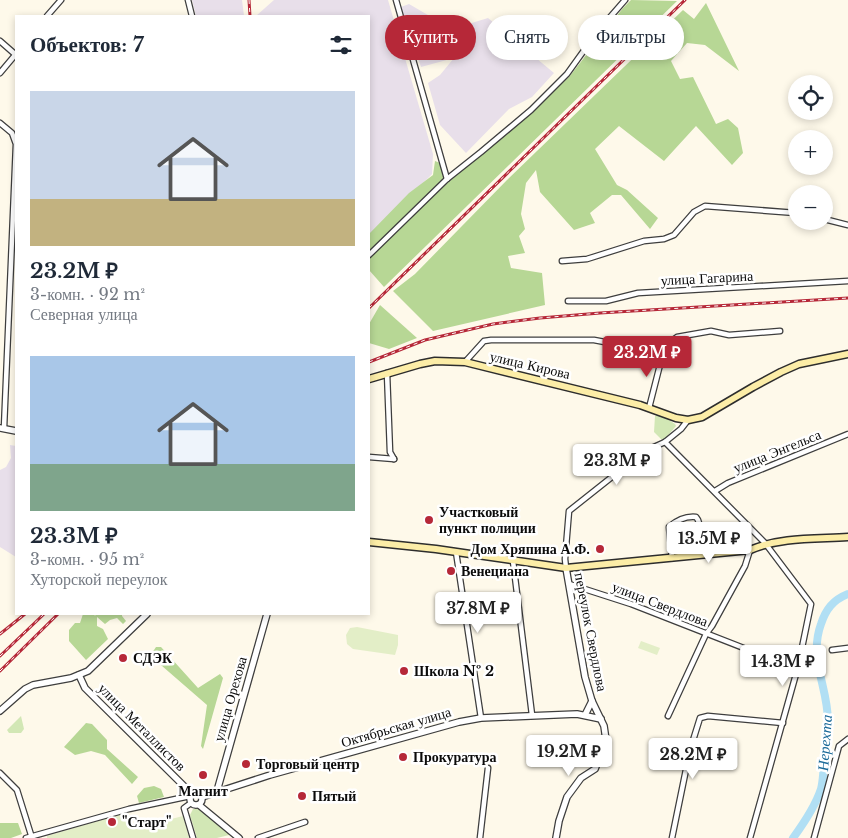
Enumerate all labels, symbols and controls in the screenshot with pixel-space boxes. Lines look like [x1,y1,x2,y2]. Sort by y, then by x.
chip: Купить [385,15,476,60]
chip: Снять [486,15,568,60]
chip: Фильтры [578,15,684,60]
icon: filters [327,31,355,59]
text: Объектов: 7 [30,32,144,58]
map controls [788,75,833,230]
button: locate [788,75,833,120]
icon: home [148,124,238,214]
button: + [788,130,833,175]
button: − [788,185,833,230]
text: 23.2M ₽ [30,258,118,284]
street label: улица Гагарина [660,267,755,289]
text: 3-комн. · 92 m² [30,284,145,304]
text: Северная улица [30,304,138,324]
pin: 23.2M ₽ [601,336,693,378]
text: 23.2M ₽ [613,342,681,362]
street label: улица Кирова [488,347,573,383]
icon: home [148,389,238,479]
street label: улица Энгельса [730,425,824,477]
pin: 23.3M ₽ [571,444,663,486]
text: 23.3M ₽ [584,450,650,470]
place label: Участковый пункт полиции [439,503,536,537]
marker: Участковый пункт полиции [423,514,435,526]
pin: 13.5M ₽ [663,522,755,564]
text: 23.3M ₽ [30,523,118,549]
text: 13.5M ₽ [678,528,740,548]
place label: Дом Хряпина А.Ф. [471,540,590,558]
marker: Дом Хряпина А.Ф. [594,543,606,555]
text: 3-комн. · 95 m² [30,549,144,569]
place label: Венециана [461,562,529,580]
marker: Венециана [445,565,457,577]
text: Хуторской переулок [30,569,168,589]
street label: переулок Свердлова [571,571,611,694]
street label: улица Свердлова [610,577,711,631]
pin: 37.8M ₽ [432,592,524,634]
text: 37.8M ₽ [446,598,510,618]
pin: 14.3M ₽ [737,644,829,687]
place label: СДЭК [133,649,173,667]
text: 14.3M ₽ [751,651,815,671]
marker: СДЭК [117,652,129,664]
street label: улица Орехова [209,654,251,744]
place label: Школа № 2 [414,662,494,680]
marker: Школа № 2 [398,665,410,677]
street label: улица Металлистов [94,679,190,775]
street label: Октябрьская улица [339,702,454,751]
water label: Нерехта [813,714,836,773]
pin: 19.2M ₽ [523,734,615,777]
pin: 28.2M ₽ [647,738,739,780]
text: 19.2M ₽ [537,741,601,761]
text: 28.2M ₽ [659,744,727,764]
place label: Прокуратура [413,748,496,766]
marker: Прокуратура [397,751,409,763]
place label: Торговый центр [256,755,360,773]
marker: Торговый центр [240,758,252,770]
marker: Магнит [197,769,209,781]
place label: Магнит [178,782,228,800]
place label: Пятый [312,787,356,805]
marker: Пятый [296,790,308,802]
place label: "Старт" [122,813,171,831]
marker: "Старт" [106,816,118,828]

